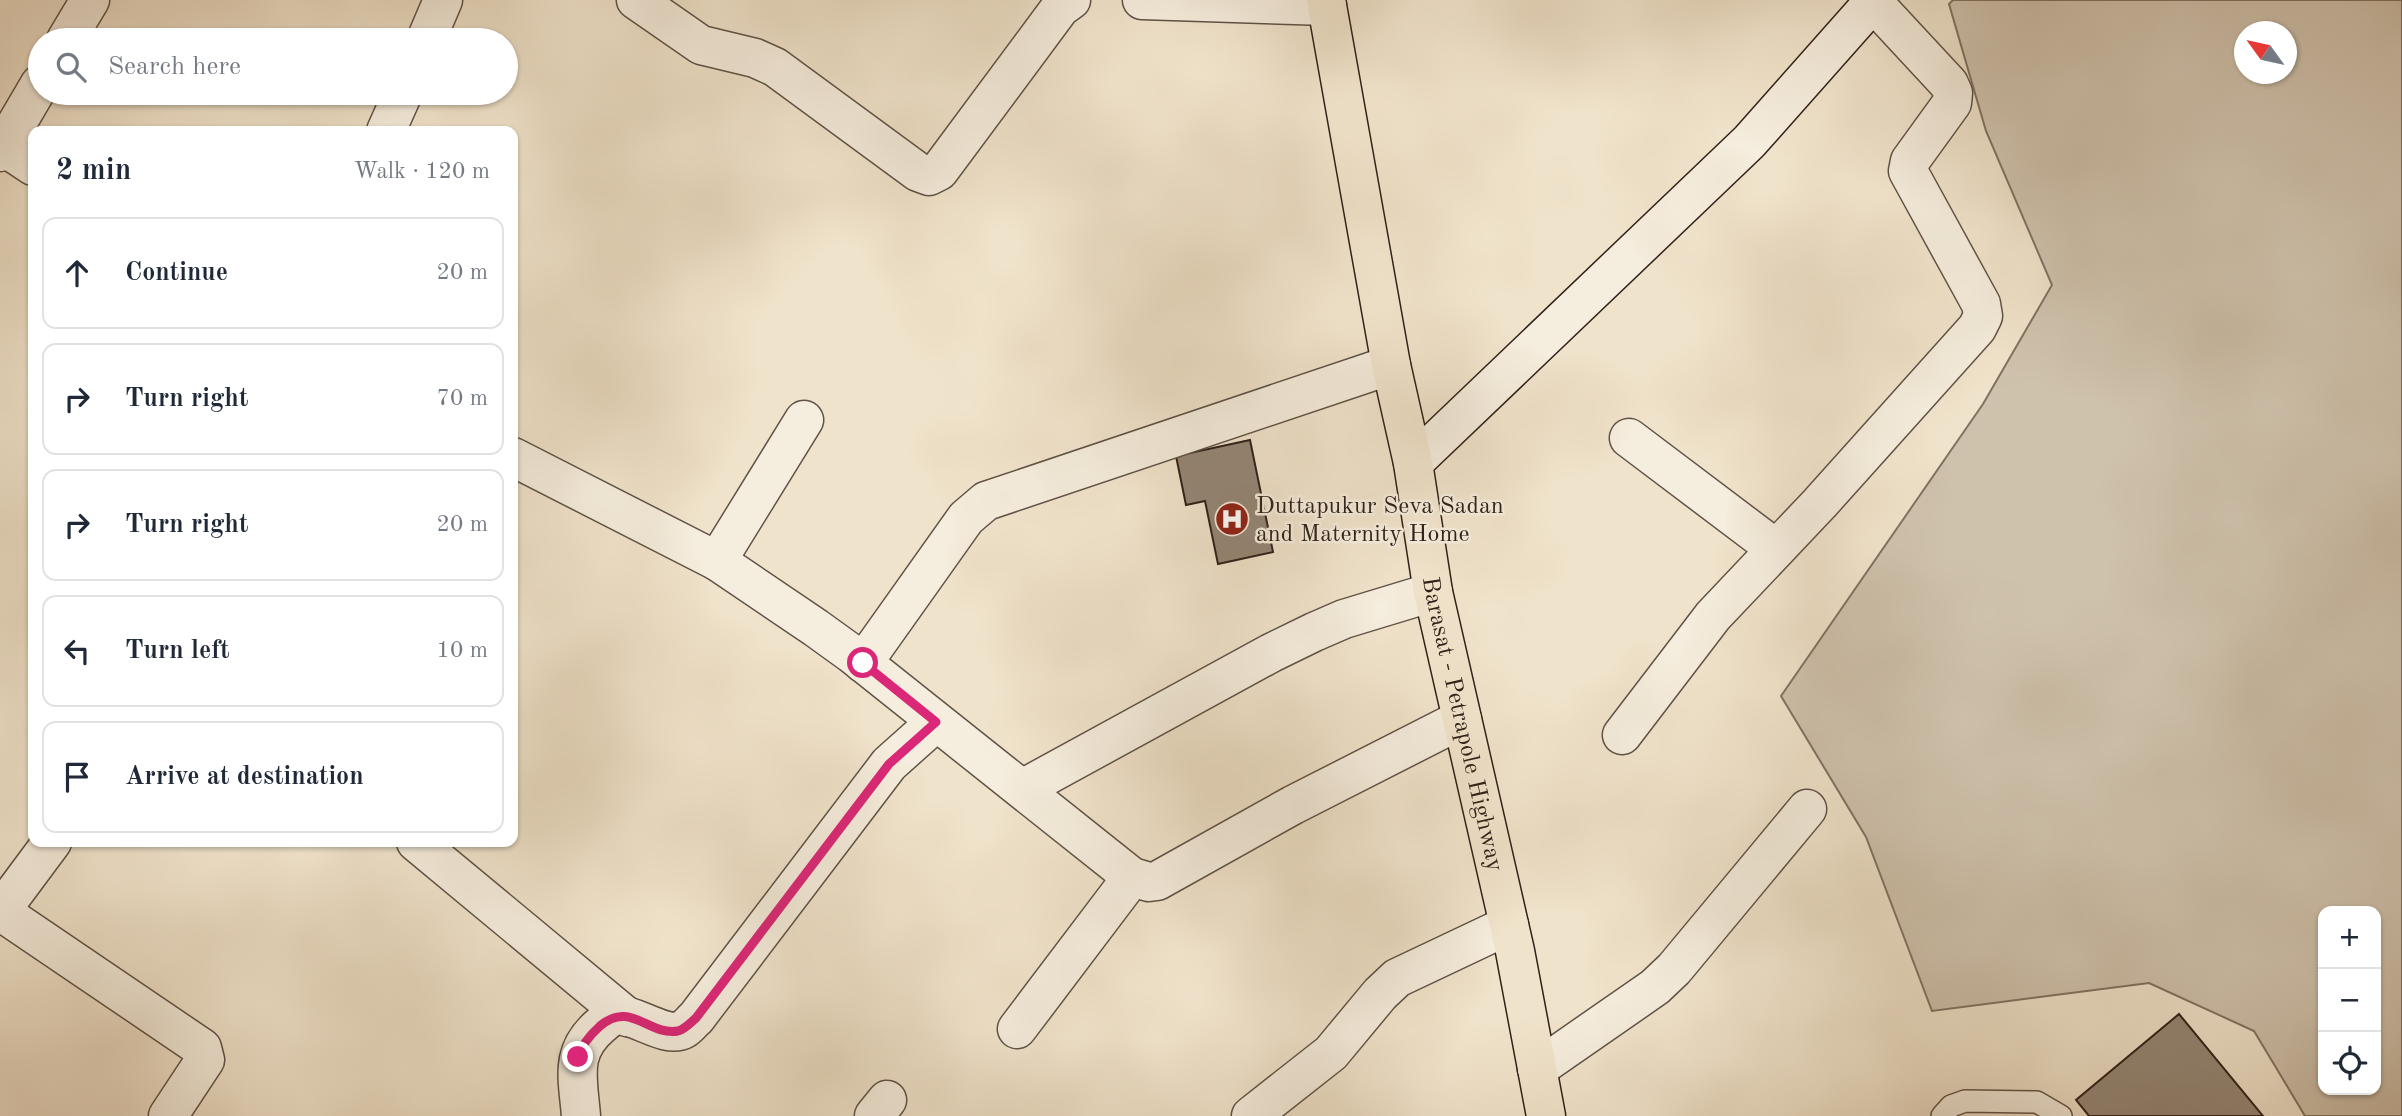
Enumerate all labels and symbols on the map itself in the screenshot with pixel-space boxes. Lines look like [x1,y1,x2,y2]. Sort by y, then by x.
north arrow [2234,21,2297,84]
place label: Duttapukur Seva Sadan and Maternity Home [1256,495,1504,547]
hospital icon: Duttapukur Seva Sadan and Maternity Home [1213,500,1251,538]
street label: Barasat - Petrapole Highway [1417,575,1507,874]
route start [847,647,878,678]
route end [562,1041,593,1072]

